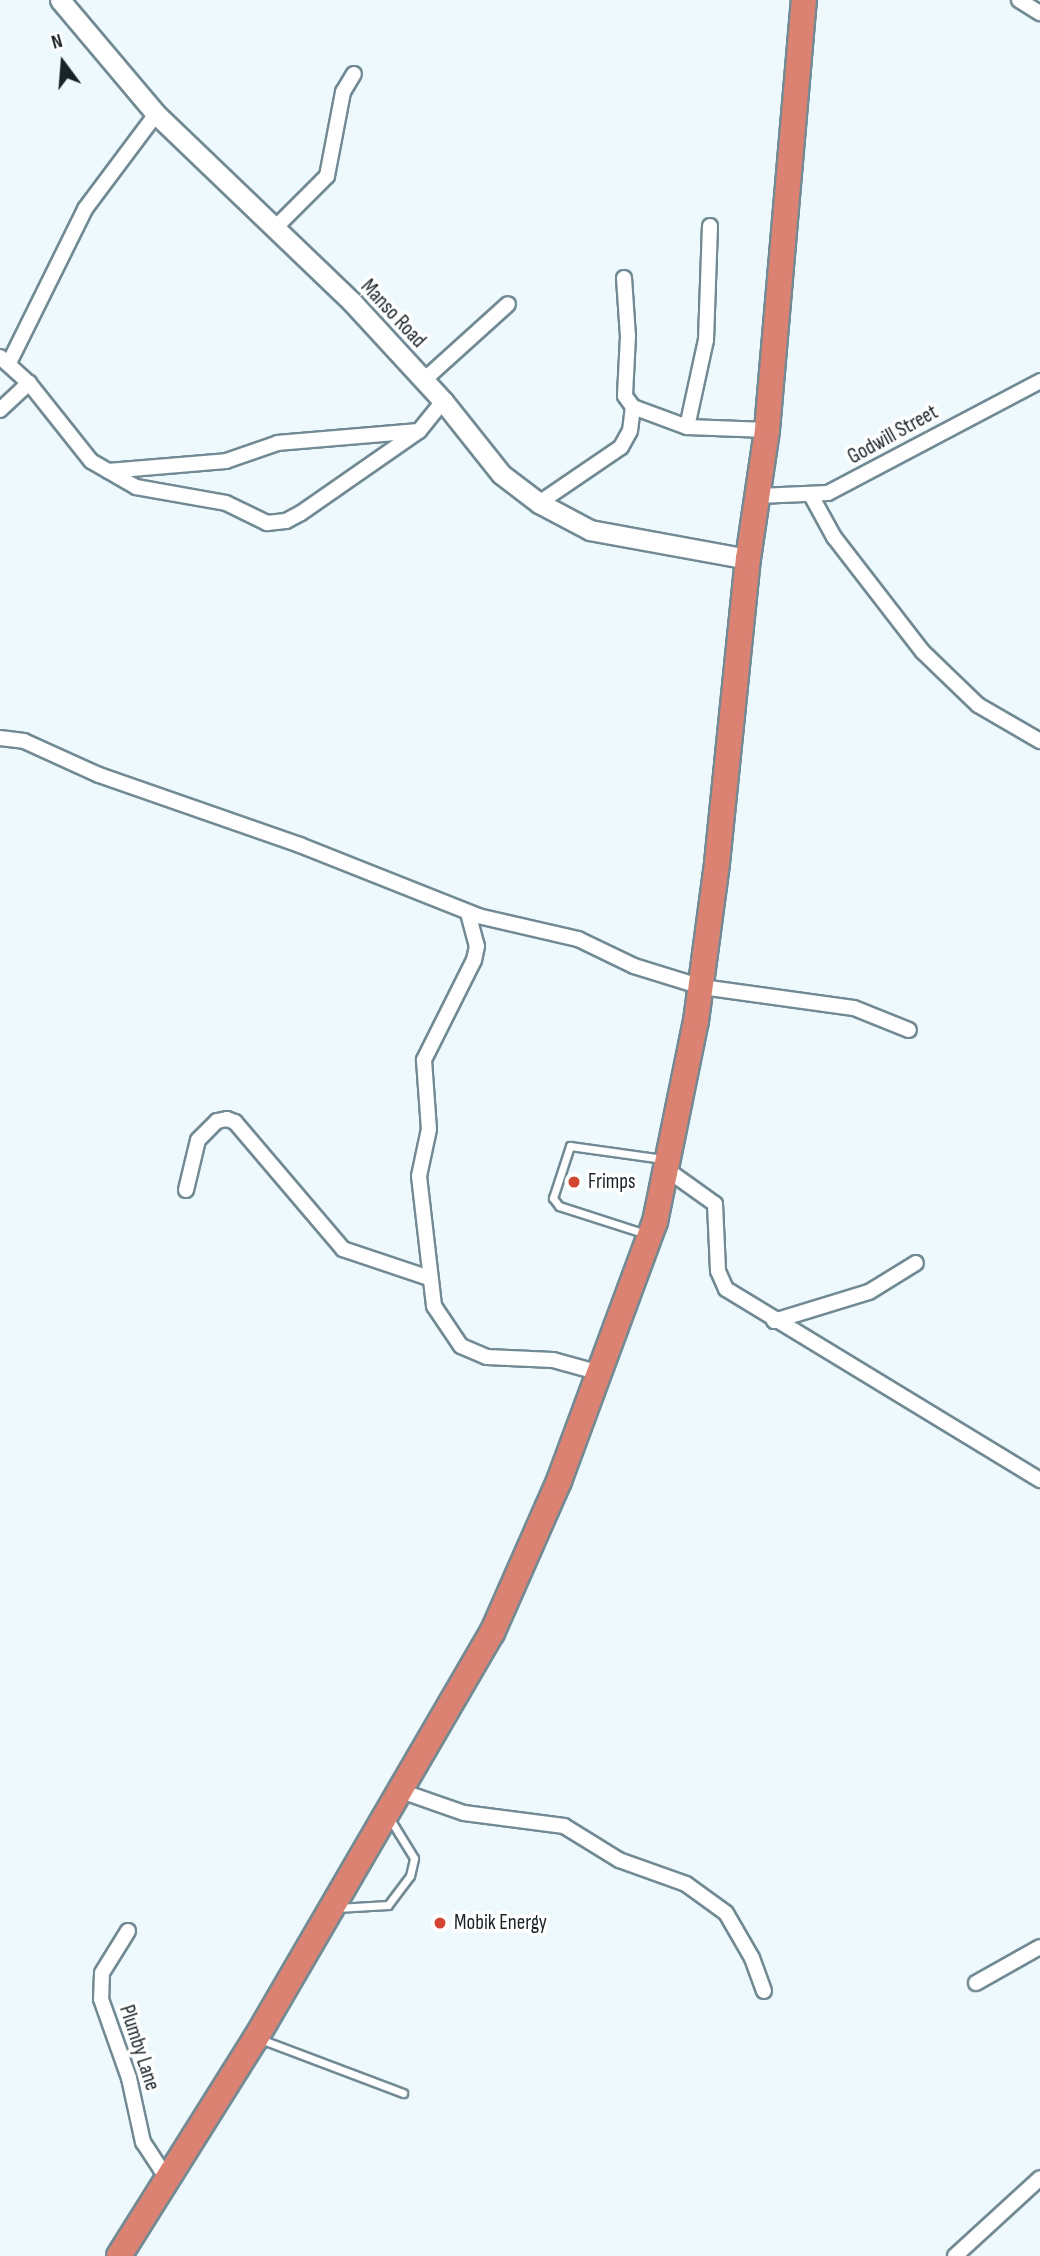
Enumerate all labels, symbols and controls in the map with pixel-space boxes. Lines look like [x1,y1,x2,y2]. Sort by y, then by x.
north arrow [28,28,98,98]
text: N [49,30,65,55]
street label: Manso Road [355,275,431,353]
street label: Godwill Street [844,400,942,470]
place label: Frimps [588,1169,636,1195]
marker: Frimps [566,1174,582,1190]
place label: Mobik Energy [454,1910,547,1936]
marker: Mobik Energy [432,1915,448,1931]
street label: Plumby Lane [113,2002,165,2094]

